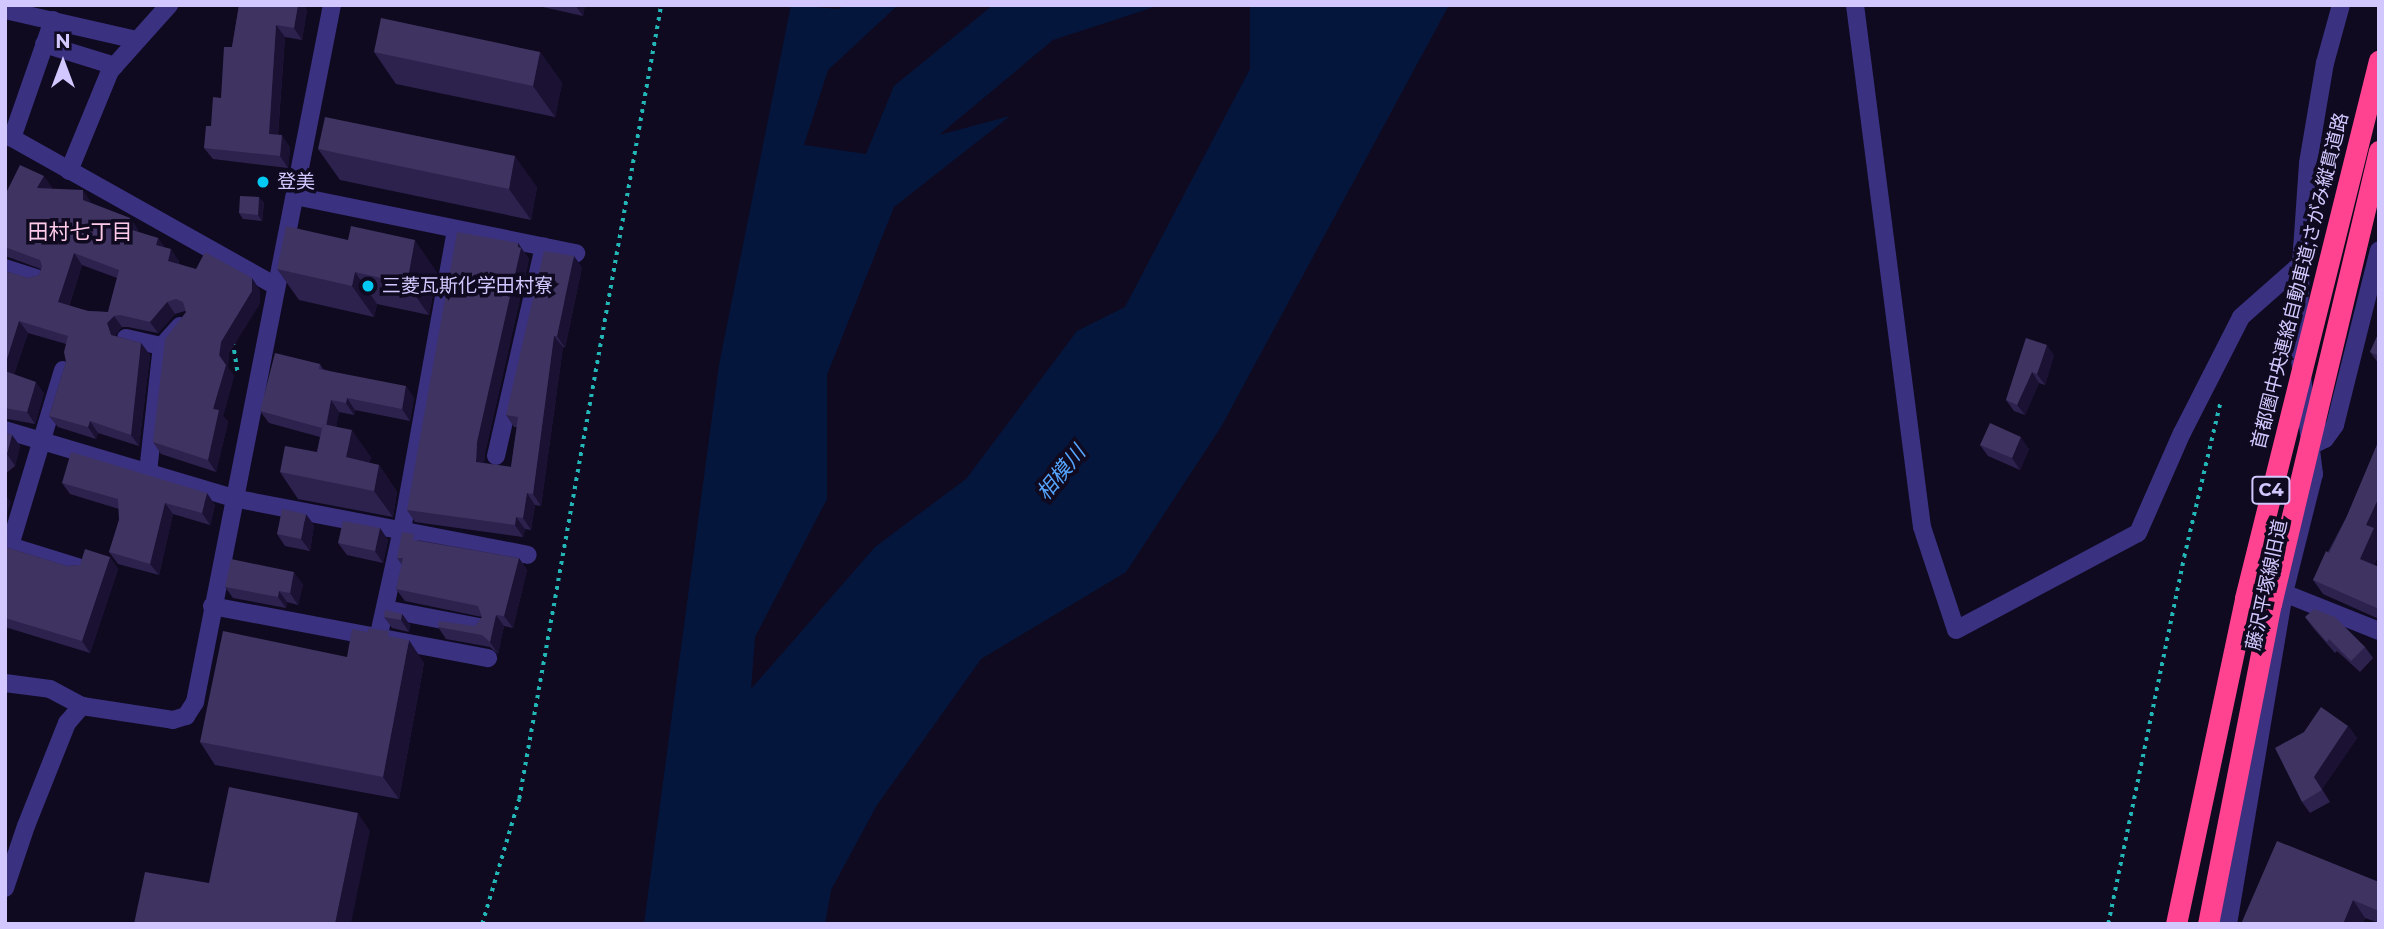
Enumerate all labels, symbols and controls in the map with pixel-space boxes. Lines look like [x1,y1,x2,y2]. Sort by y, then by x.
north arrow [28,28,98,98]
text: N [55,30,71,53]
street label: 首都圏中央連絡自動車道;さがみ縦貫道路 [2247,110,2353,452]
place label: 登美 [277,171,315,193]
marker: 登美 [255,174,271,190]
district label: 田村七丁目 [28,219,132,245]
place label: 三菱瓦斯化学田村寮 [382,275,553,297]
marker: 三菱瓦斯化学田村寮 [360,278,376,294]
water label: 相模川 [1031,441,1091,505]
road number: C4 [2250,476,2292,504]
street label: 藤沢平塚線旧道 [2242,518,2292,652]

